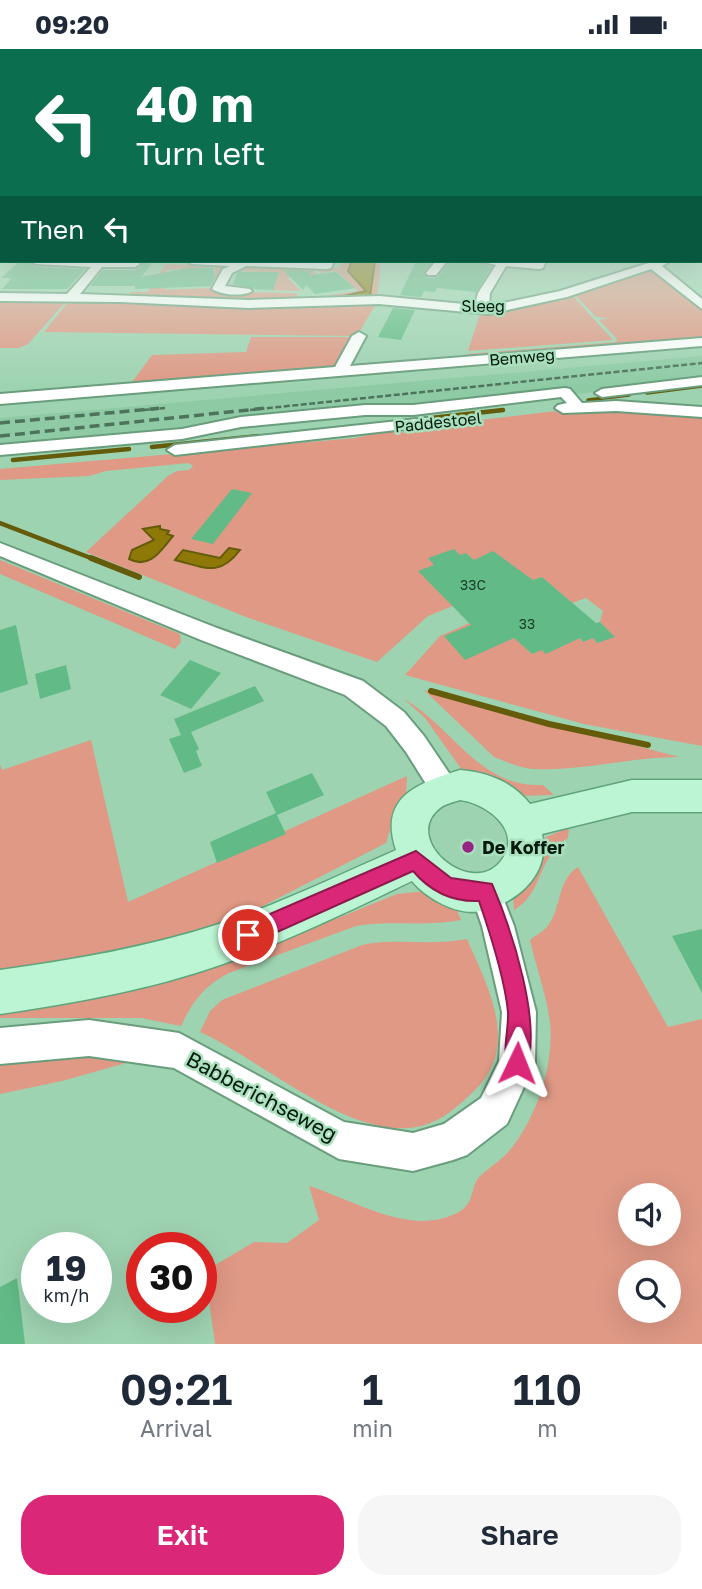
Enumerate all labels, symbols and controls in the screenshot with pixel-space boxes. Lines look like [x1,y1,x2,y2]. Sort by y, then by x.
text: 09:20 [35,9,110,40]
text: 40 m [136,74,254,133]
icon: left [21,77,112,168]
text: Turn left [136,134,265,172]
icon: left [98,210,136,248]
text: Then [21,214,84,245]
street label: Sleeg [461,296,505,316]
street label: Bemweg [488,344,556,370]
street label: Paddestoel [394,407,482,437]
house number: 33C [460,576,486,593]
house number: 33 [519,615,535,632]
place label: De Koffer [482,836,564,858]
marker: De Koffer [460,839,476,855]
pin [218,905,278,965]
icon: arrive [229,916,267,954]
position arrow [480,1026,554,1100]
street label: Babberichseweg [182,1045,342,1147]
map controls [618,1183,681,1323]
button: sound [618,1183,681,1246]
speed limit sign: 30 [126,1232,217,1323]
text: 19 [46,1247,87,1289]
button: search [618,1260,681,1323]
text: km/h [44,1284,89,1306]
text: 09:21 [120,1364,232,1414]
text: 1 [362,1364,383,1414]
text: 110 [513,1364,582,1414]
text: Arrival [140,1414,212,1442]
text: min [352,1414,393,1442]
text: m [537,1414,558,1442]
button: Exit [21,1495,344,1575]
button: Share [358,1495,681,1575]

